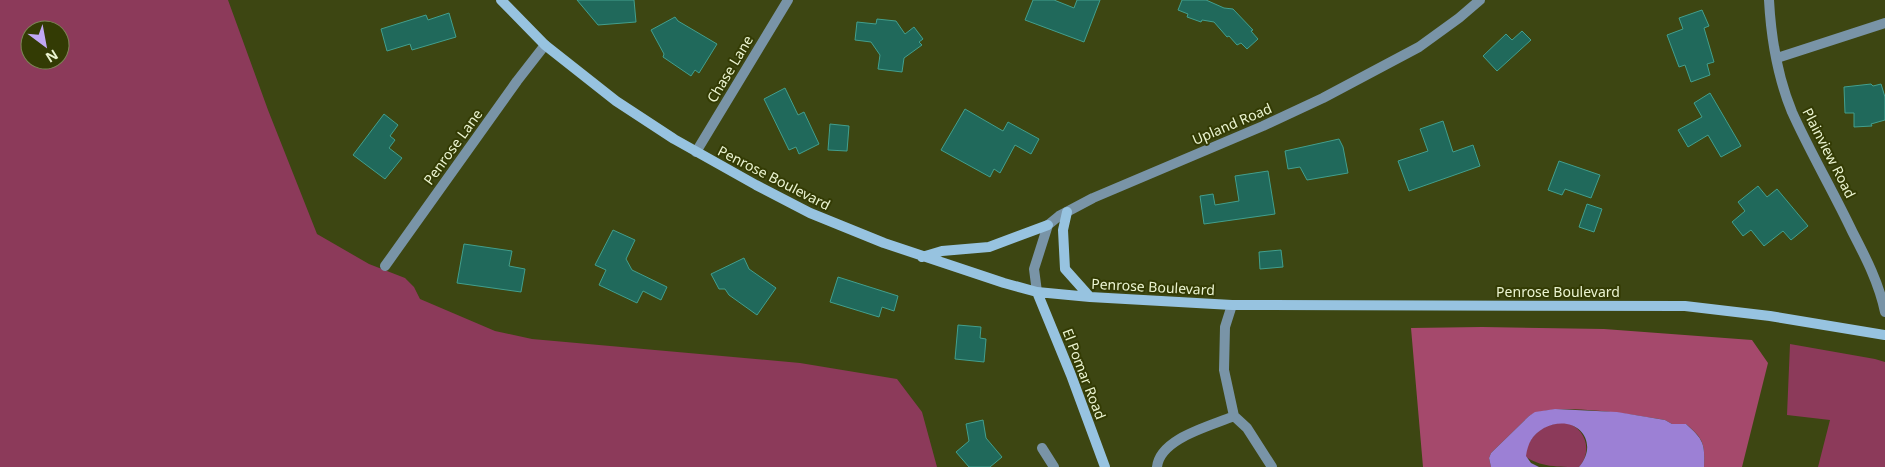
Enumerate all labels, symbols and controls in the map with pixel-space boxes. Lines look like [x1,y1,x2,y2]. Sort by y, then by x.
north arrow [20,20,70,70]
street label: Chase Lane [702,31,757,106]
text: N [42,45,62,68]
street label: Upland Road [1189,98,1275,149]
street label: Plainview Road [1799,104,1860,201]
street label: Penrose Lane [419,105,486,188]
street label: Penrose Boulevard [715,141,834,214]
street label: Penrose Boulevard [1091,274,1215,299]
street label: Penrose Boulevard [1496,282,1620,301]
street label: El Pomar Road [1058,326,1111,422]

